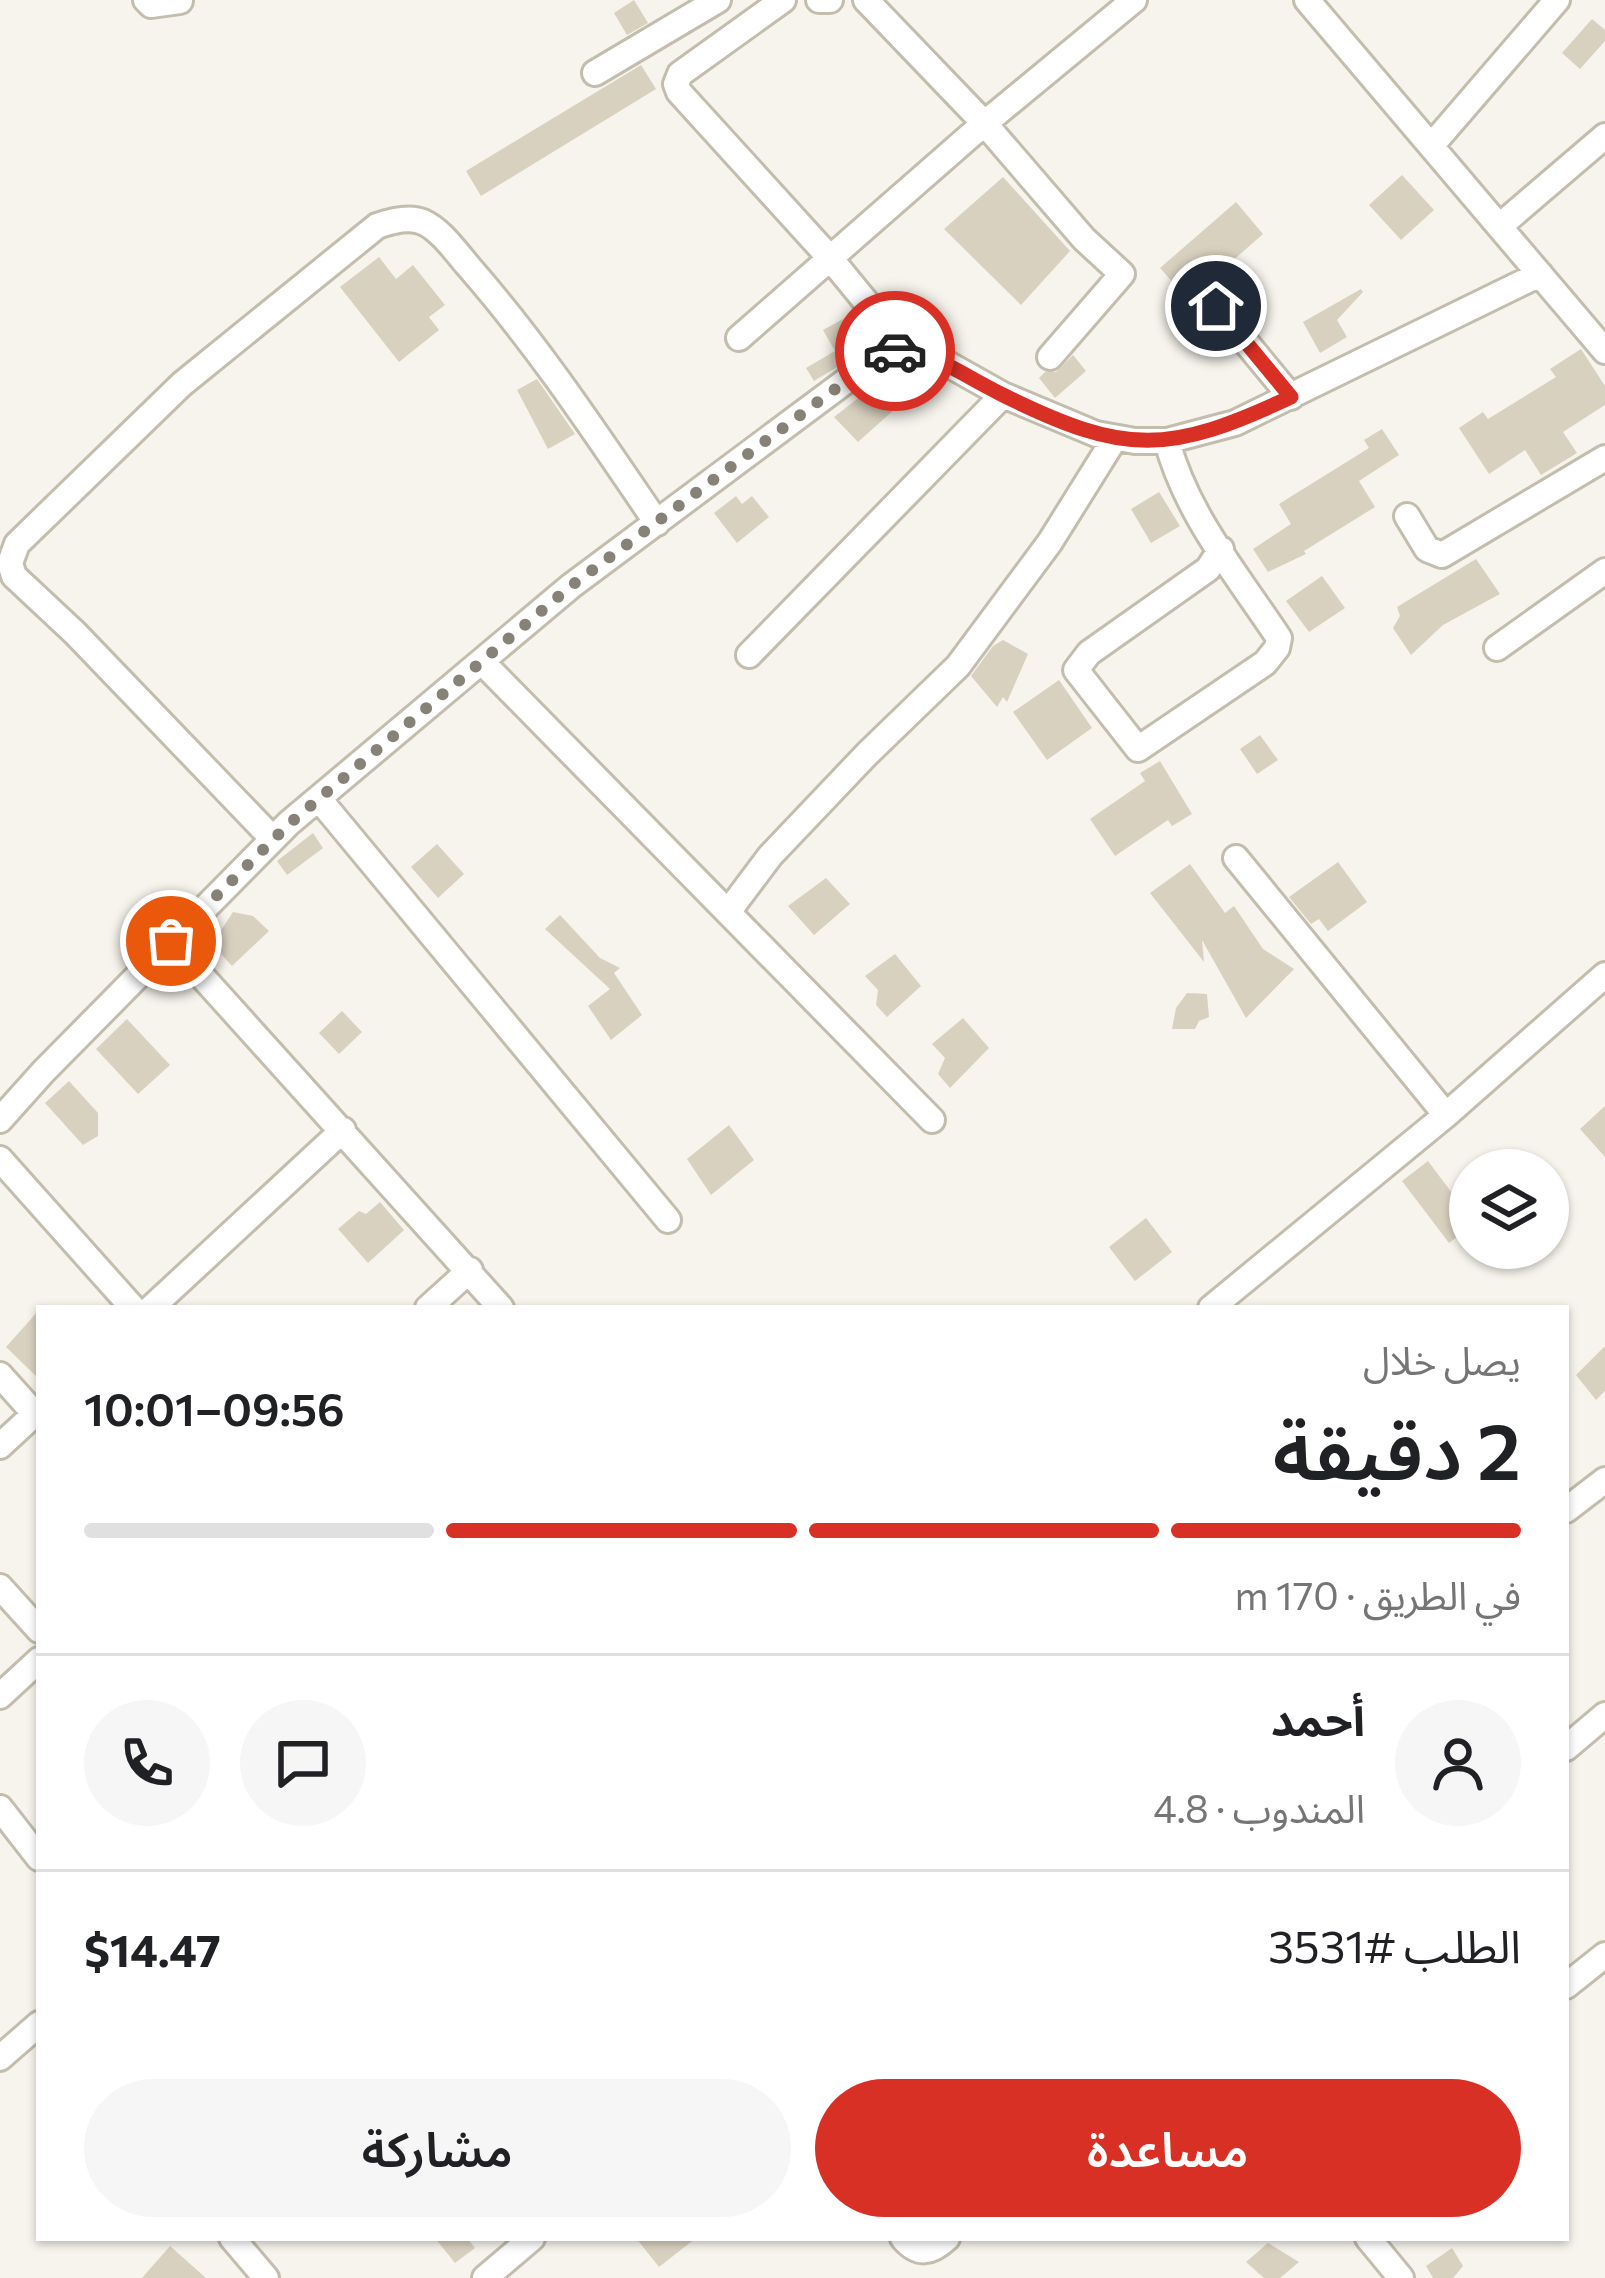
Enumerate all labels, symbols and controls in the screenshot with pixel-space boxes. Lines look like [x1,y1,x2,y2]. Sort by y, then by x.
pin [1165,255,1267,357]
icon: home [1183,273,1249,339]
courier [835,291,955,411]
icon: car [862,318,928,384]
pin [120,890,222,992]
icon: bag [138,908,204,974]
map controls [1449,1149,1569,1269]
button: layers [1449,1149,1569,1269]
text: يصل خلال [1363,1335,1521,1383]
text: 09:56–10:01 [84,1380,345,1435]
text: 2 دقيقة [1273,1401,1521,1496]
text: في الطريق · 170 m [1235,1570,1521,1618]
text: أحمد [1271,1690,1365,1745]
button: phone [84,1700,210,1826]
button: chat [240,1700,366,1826]
button: person [1395,1700,1521,1826]
text: المندوب · 4.8 [1153,1783,1365,1831]
text: الطلب #3531 [1268,1917,1521,1972]
text: $14.47 [84,1921,221,1976]
button: مشاركة [84,2079,791,2217]
button: مساعدة [815,2079,1521,2217]

